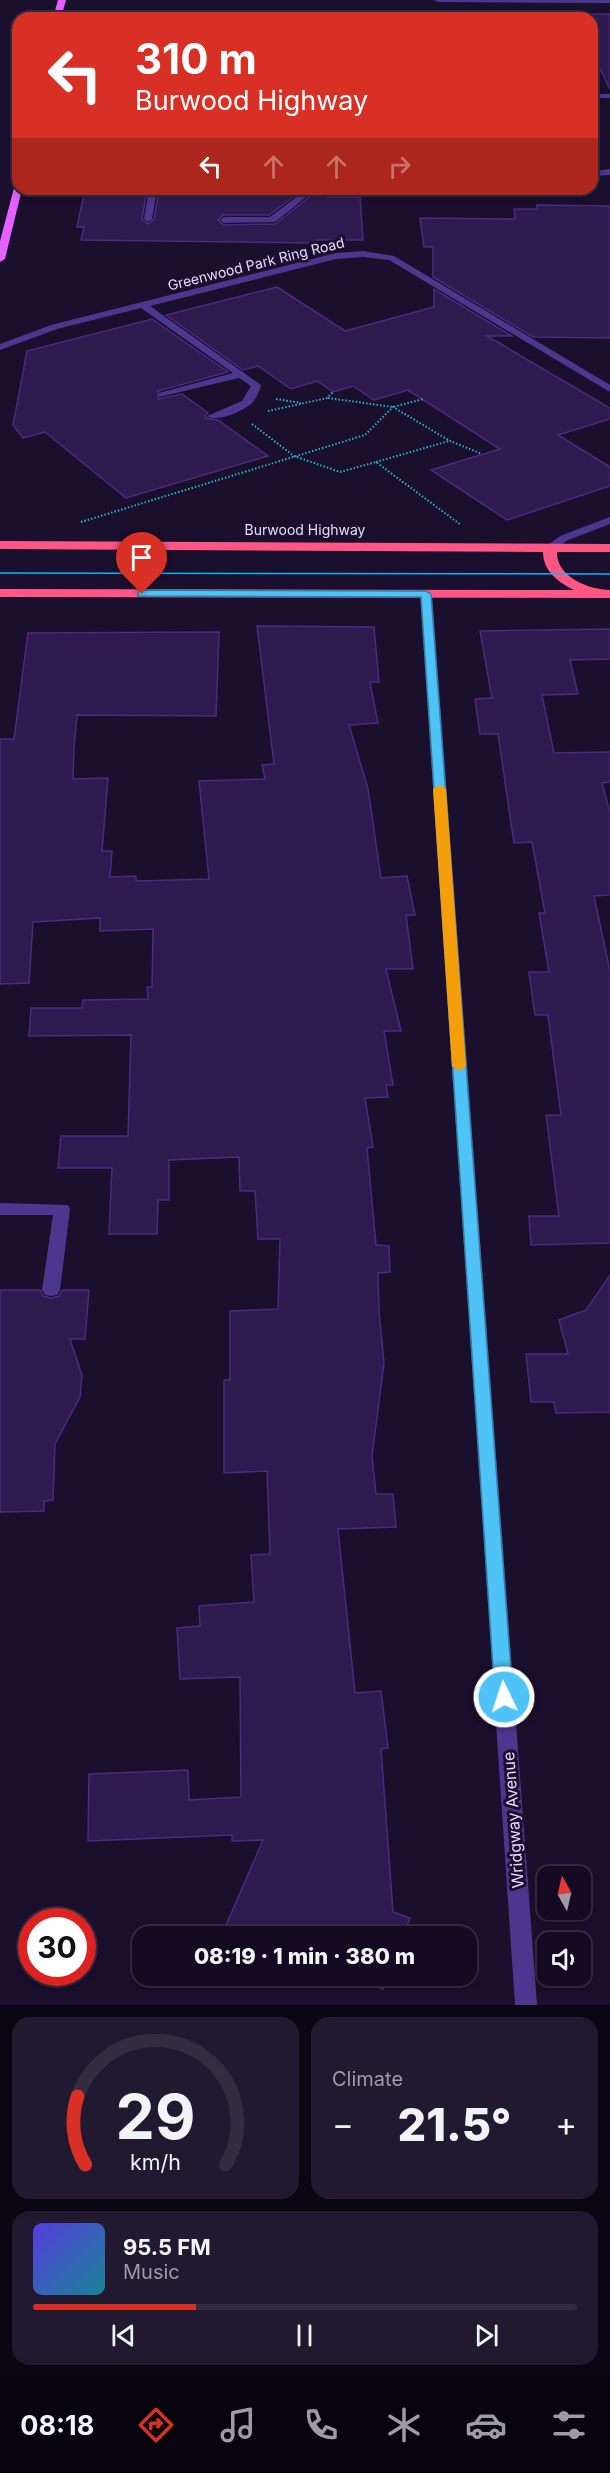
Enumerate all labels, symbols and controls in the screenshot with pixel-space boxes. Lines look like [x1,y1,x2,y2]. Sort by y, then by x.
text: 310 m [135,33,257,84]
icon: left [36,36,114,114]
text: Burwood Highway [135,84,368,117]
icon: left [194,150,227,183]
icon: ahead [257,150,290,183]
icon: ahead [320,150,353,183]
icon: right [383,150,416,183]
street label: Greenwood Park Ring Road [166,233,346,294]
street label: Burwood Highway [245,521,366,538]
pin [116,532,167,594]
icon: arrive [125,541,158,574]
position arrow [472,1665,536,1729]
street label: Wridgway Avenue [498,1751,528,1889]
north arrow [537,1866,591,1920]
map controls [537,1866,591,1986]
speed limit sign: 30 [18,1908,96,1986]
button: sound [537,1932,591,1986]
text: 08:19 · 1 min · 380 m [194,1943,415,1969]
text: Climate [332,2067,403,2091]
text: 29 [116,2079,195,2154]
text: 21.5° [397,2097,512,2152]
text: − [332,2104,354,2144]
text: + [555,2104,577,2144]
text: km/h [130,2149,181,2175]
text: 95.5 FM [123,2234,211,2260]
text: Music [123,2260,180,2284]
icon: previous [107,2319,140,2352]
icon: pause [288,2319,321,2352]
icon: next [470,2319,503,2352]
icon: directions [135,2404,177,2446]
icon: music [217,2404,259,2446]
icon: phone [300,2404,342,2446]
icon: climate [383,2404,425,2446]
icon: car [465,2404,507,2446]
icon: filters [548,2404,590,2446]
text: 08:18 [20,2409,94,2442]

